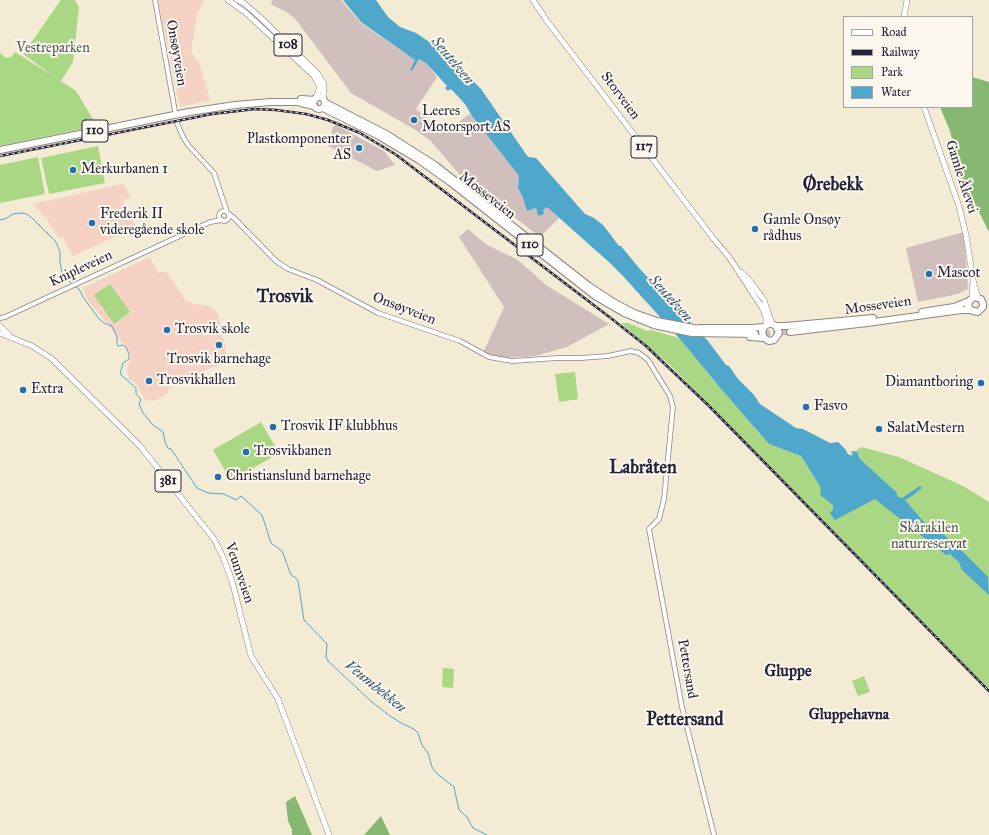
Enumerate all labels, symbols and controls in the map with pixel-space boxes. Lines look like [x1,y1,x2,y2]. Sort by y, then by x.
legend [843,16,973,108]
street label: Onsøyveien [162,19,190,87]
text: Road [881,25,907,39]
water label: Seutelven [427,33,477,89]
road number: 108 [274,34,302,56]
park label: Vestreparken [16,41,90,57]
text: Railway [881,45,919,59]
text: Park [881,65,903,79]
street label: Storveien [597,69,643,123]
text: Water [881,85,911,99]
place label: Leeres Motorsport AS [422,104,511,136]
marker: Leeres Motorsport AS [409,115,419,125]
road number: 110 [82,120,108,142]
place label: Plastkomponenter AS [247,132,351,164]
road number: 117 [631,136,657,158]
street label: Gamle Ålevei [941,138,981,216]
marker: Plastkomponenter AS [354,143,364,153]
place label: Merkurbanen 1 [81,162,168,178]
marker: Merkurbanen 1 [68,165,78,175]
street label: Mosseveien [455,169,519,223]
district label: Ørebekk [803,175,863,197]
place label: Frederik II videregående skole [100,207,204,240]
place label: Gamle Onsøy rådhus [763,213,840,246]
marker: Frederik II videregående skole [87,218,97,228]
marker: Gamle Onsøy rådhus [750,224,760,234]
road number: 110 [517,234,543,256]
street label: Knipleveien [47,247,115,291]
place label: Mascot [937,266,980,282]
marker: Mascot [924,269,934,279]
water label: Seutelven [644,272,696,326]
district label: Trosvik [257,287,313,309]
street label: Onsøyveien [370,289,438,329]
street label: Mosseveien [844,293,912,319]
place label: Trosvik skole [175,322,250,338]
marker: Trosvik skole [162,325,172,335]
marker: Trosvik barnehage [214,340,224,350]
place label: Trosvik barnehage [167,352,271,368]
place label: Trosvikhallen [157,373,235,389]
place label: Diamantboring [885,375,973,391]
marker: Trosvikhallen [144,376,154,386]
marker: Diamantboring [976,378,986,388]
place label: Extra [31,382,63,398]
marker: Extra [18,385,28,395]
place label: Fasvo [814,399,848,415]
marker: Fasvo [801,402,811,412]
place label: Trosvik IF klubbhus [281,419,397,435]
place label: SalatMestern [887,421,964,437]
marker: Trosvik IF klubbhus [268,422,278,432]
marker: SalatMestern [874,424,884,434]
place label: Trosvikbanen [254,444,332,460]
marker: Trosvikbanen [241,447,251,457]
district label: Labråten [609,458,677,480]
place label: Christianslund barnehage [226,469,371,485]
road number: 381 [155,470,181,492]
marker: Christianslund barnehage [213,472,223,482]
park label: Skårakilen naturreservat [891,521,967,554]
street label: Veumveien [221,540,257,606]
street label: Pettersand [674,638,700,700]
water label: Veumbekken [341,657,409,717]
district label: Gluppe [764,662,812,682]
district label: Gluppehavna [809,706,889,724]
district label: Pettersand [646,710,724,732]

